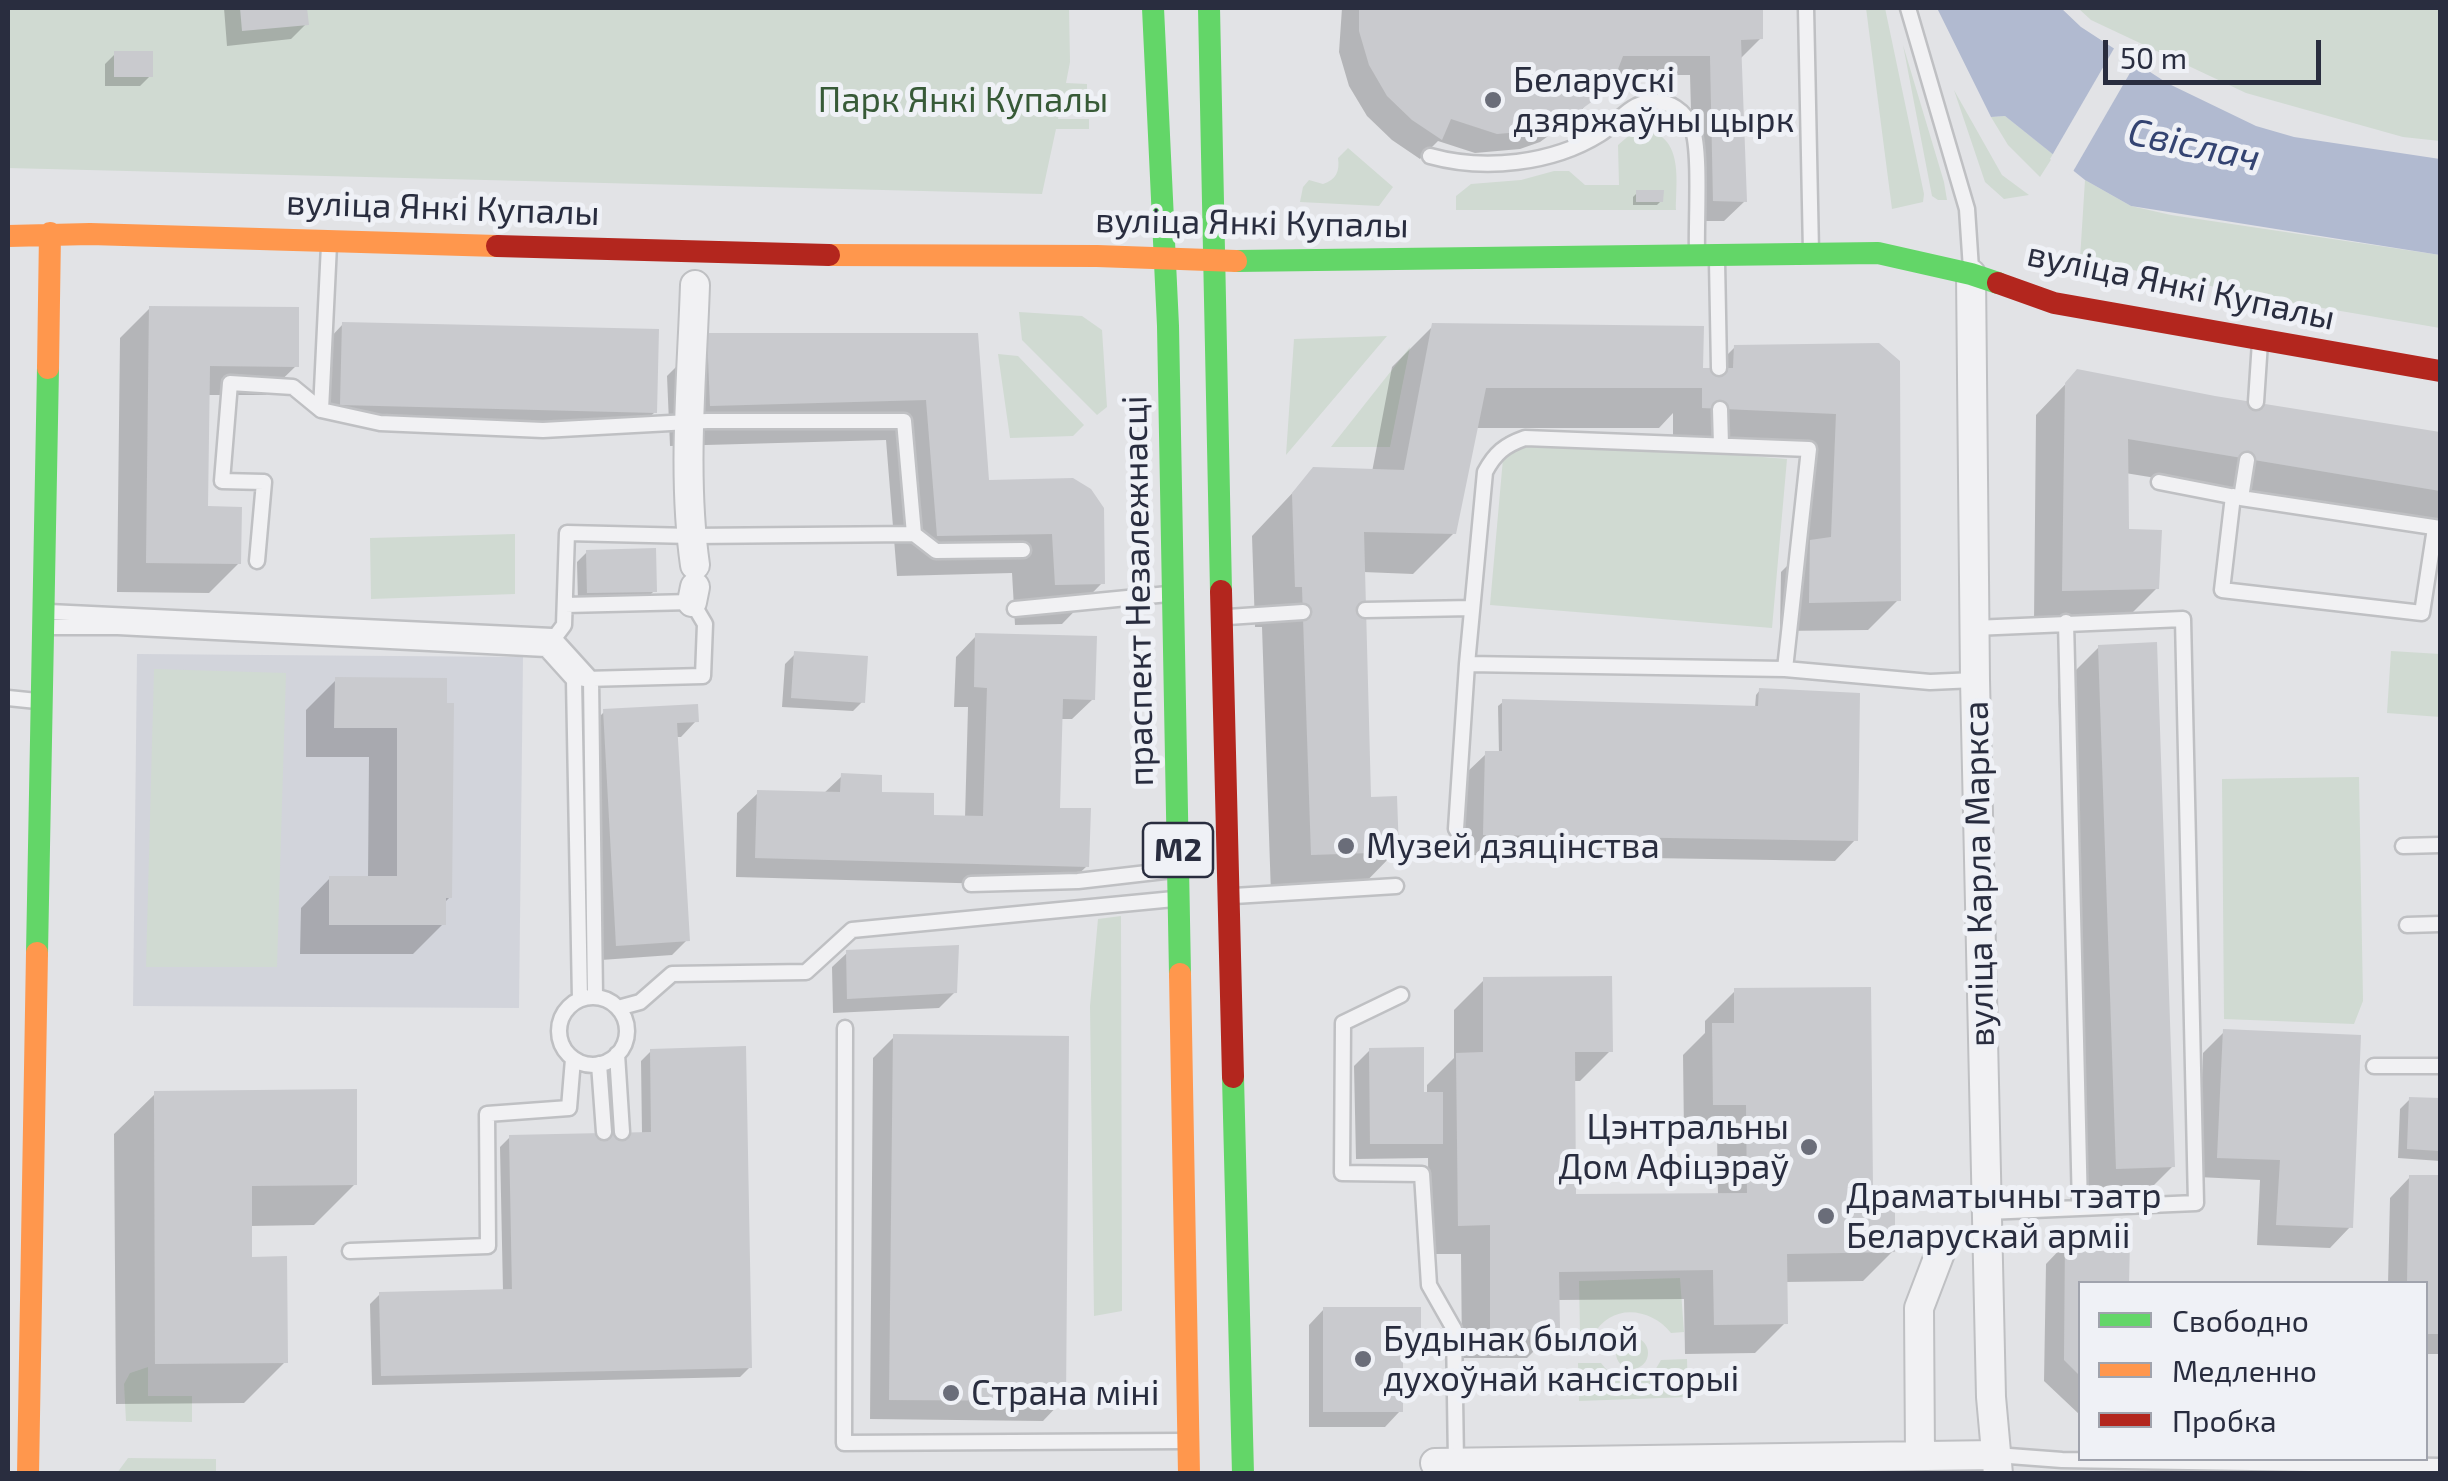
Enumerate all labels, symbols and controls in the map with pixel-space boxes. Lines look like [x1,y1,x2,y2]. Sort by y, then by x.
scale bar [2108,20,2326,82]
text: 50 m [2120,39,2187,75]
place label: Беларускі дзяржаўны цырк [1513,59,1794,141]
park label: Парк Янкі Купалы [818,79,1108,121]
marker: Беларускі дзяржаўны цырк [1482,89,1504,111]
water label: Свіслач [2124,109,2264,181]
street label: вуліца Янкі Купалы [286,182,600,234]
street label: вуліца Янкі Купалы [1095,199,1409,247]
street label: вуліца Янкі Купалы [2023,233,2339,339]
street label: праспект Незалежнасці [1114,395,1162,787]
street label: вуліца Карла Маркса [1955,701,2003,1047]
road number: М2 [1143,823,1213,877]
place label: Музей дзяцінства [1366,825,1660,867]
marker: Музей дзяцінства [1335,835,1357,857]
place label: Цэнтральны Дом Афіцэраў [1558,1106,1789,1188]
marker: Цэнтральны Дом Афіцэраў [1798,1136,1820,1158]
place label: Драматычны тэатр Беларускай арміі [1846,1175,2162,1257]
marker: Драматычны тэатр Беларускай арміі [1815,1205,1837,1227]
legend [2078,1281,2428,1461]
text: Свободно [2172,1302,2309,1338]
place label: Будынак былой духоўнай кансісторыі [1383,1318,1739,1400]
marker: Будынак былой духоўнай кансісторыі [1352,1348,1374,1370]
text: Медленно [2172,1352,2317,1388]
place label: Страна міні [971,1372,1159,1414]
marker: Страна міні [940,1382,962,1404]
text: Пробка [2172,1402,2277,1438]

